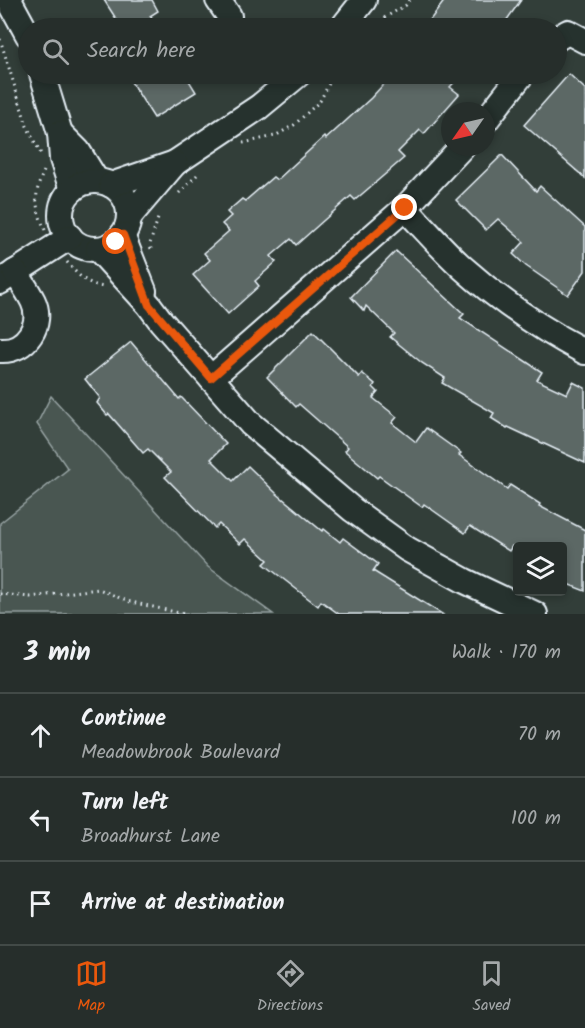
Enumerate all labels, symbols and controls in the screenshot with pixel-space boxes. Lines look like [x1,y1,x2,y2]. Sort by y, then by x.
search box [18,18,567,84]
text: Search here [87,34,195,69]
icon: search [39,35,72,68]
north arrow [441,102,495,156]
route end [391,194,417,220]
route start [102,228,128,254]
map controls [513,542,567,596]
button: layers [513,542,567,596]
text: 3 min [24,632,91,674]
text: Walk · 170 m [451,637,561,669]
text: Continue [81,702,166,737]
icon: ahead [24,719,57,752]
text: 70 m [518,719,561,751]
text: Meadowbrook Boulevard [81,737,280,769]
text: Turn left [81,786,168,821]
icon: left [24,803,57,836]
text: 100 m [511,803,561,835]
text: Broadhurst Lane [81,821,220,853]
text: Arrive at destination [81,886,284,921]
icon: arrive [24,887,57,920]
tab: Map [75,957,108,1018]
tab: Directions [257,957,323,1018]
tab: Saved [472,957,510,1018]

